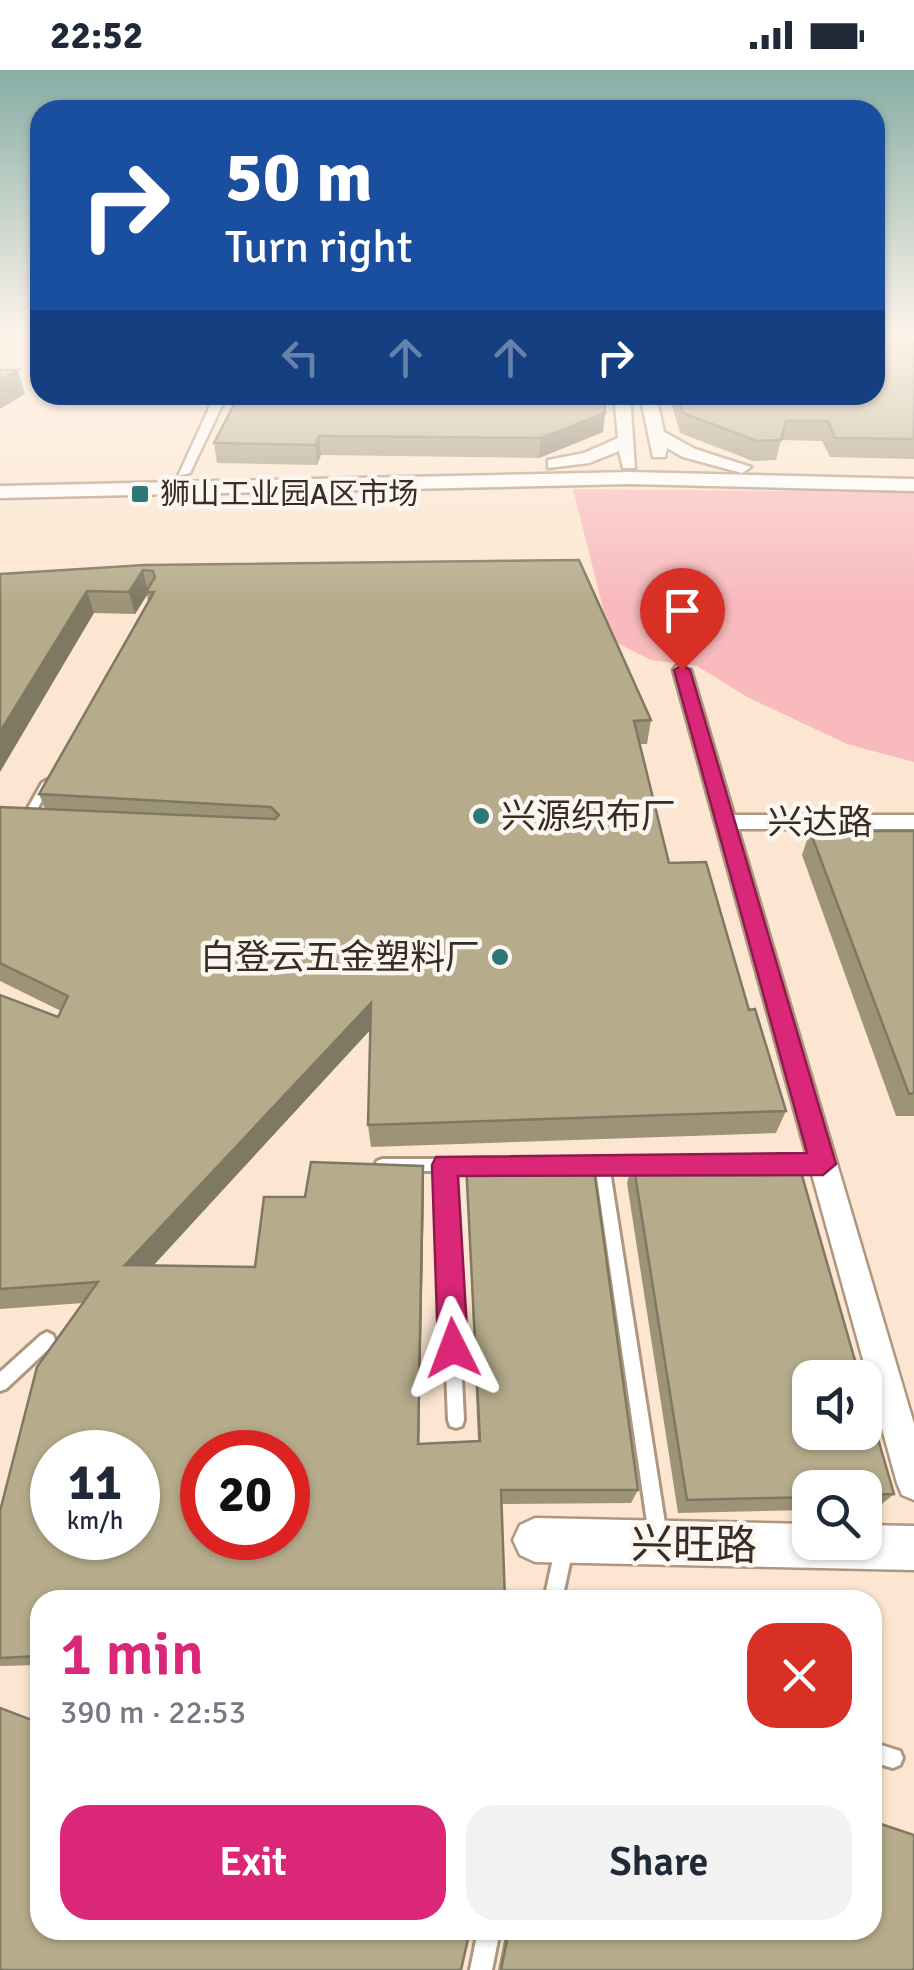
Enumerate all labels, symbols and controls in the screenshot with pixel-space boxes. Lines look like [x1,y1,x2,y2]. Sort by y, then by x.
text: 22:52 [50,12,143,59]
text: 50 m [225,134,373,220]
icon: right [60,140,190,270]
text: Turn right [225,220,413,275]
icon: left [273,330,328,385]
icon: ahead [378,330,433,385]
icon: ahead [483,330,538,385]
icon: right [588,330,643,385]
place label: 狮山工业园A区市场 [160,476,418,513]
marker: 狮山工业园A区市场 [129,483,151,505]
pin [640,568,725,671]
icon: arrive [655,583,710,638]
place label: 兴源织布厂 [501,795,676,838]
street label: 兴达路 [767,801,873,844]
marker: 兴源织布厂 [470,805,492,827]
place label: 白登云五金塑料厂 [200,936,480,979]
marker: 白登云五金塑料厂 [489,946,511,968]
position arrow [401,1296,505,1400]
map controls [792,1360,882,1560]
button: sound [792,1360,882,1450]
speed limit sign: 20 [180,1430,310,1560]
text: 11 [68,1452,122,1514]
button: search [792,1470,882,1560]
text: km/h [67,1505,123,1536]
street label: 兴旺路 [631,1519,757,1572]
text: 1 min [60,1618,204,1692]
button: close [747,1623,852,1728]
text: 390 m · 22:53 [60,1693,246,1732]
button: Exit [60,1805,446,1920]
button: Share [466,1805,852,1920]

